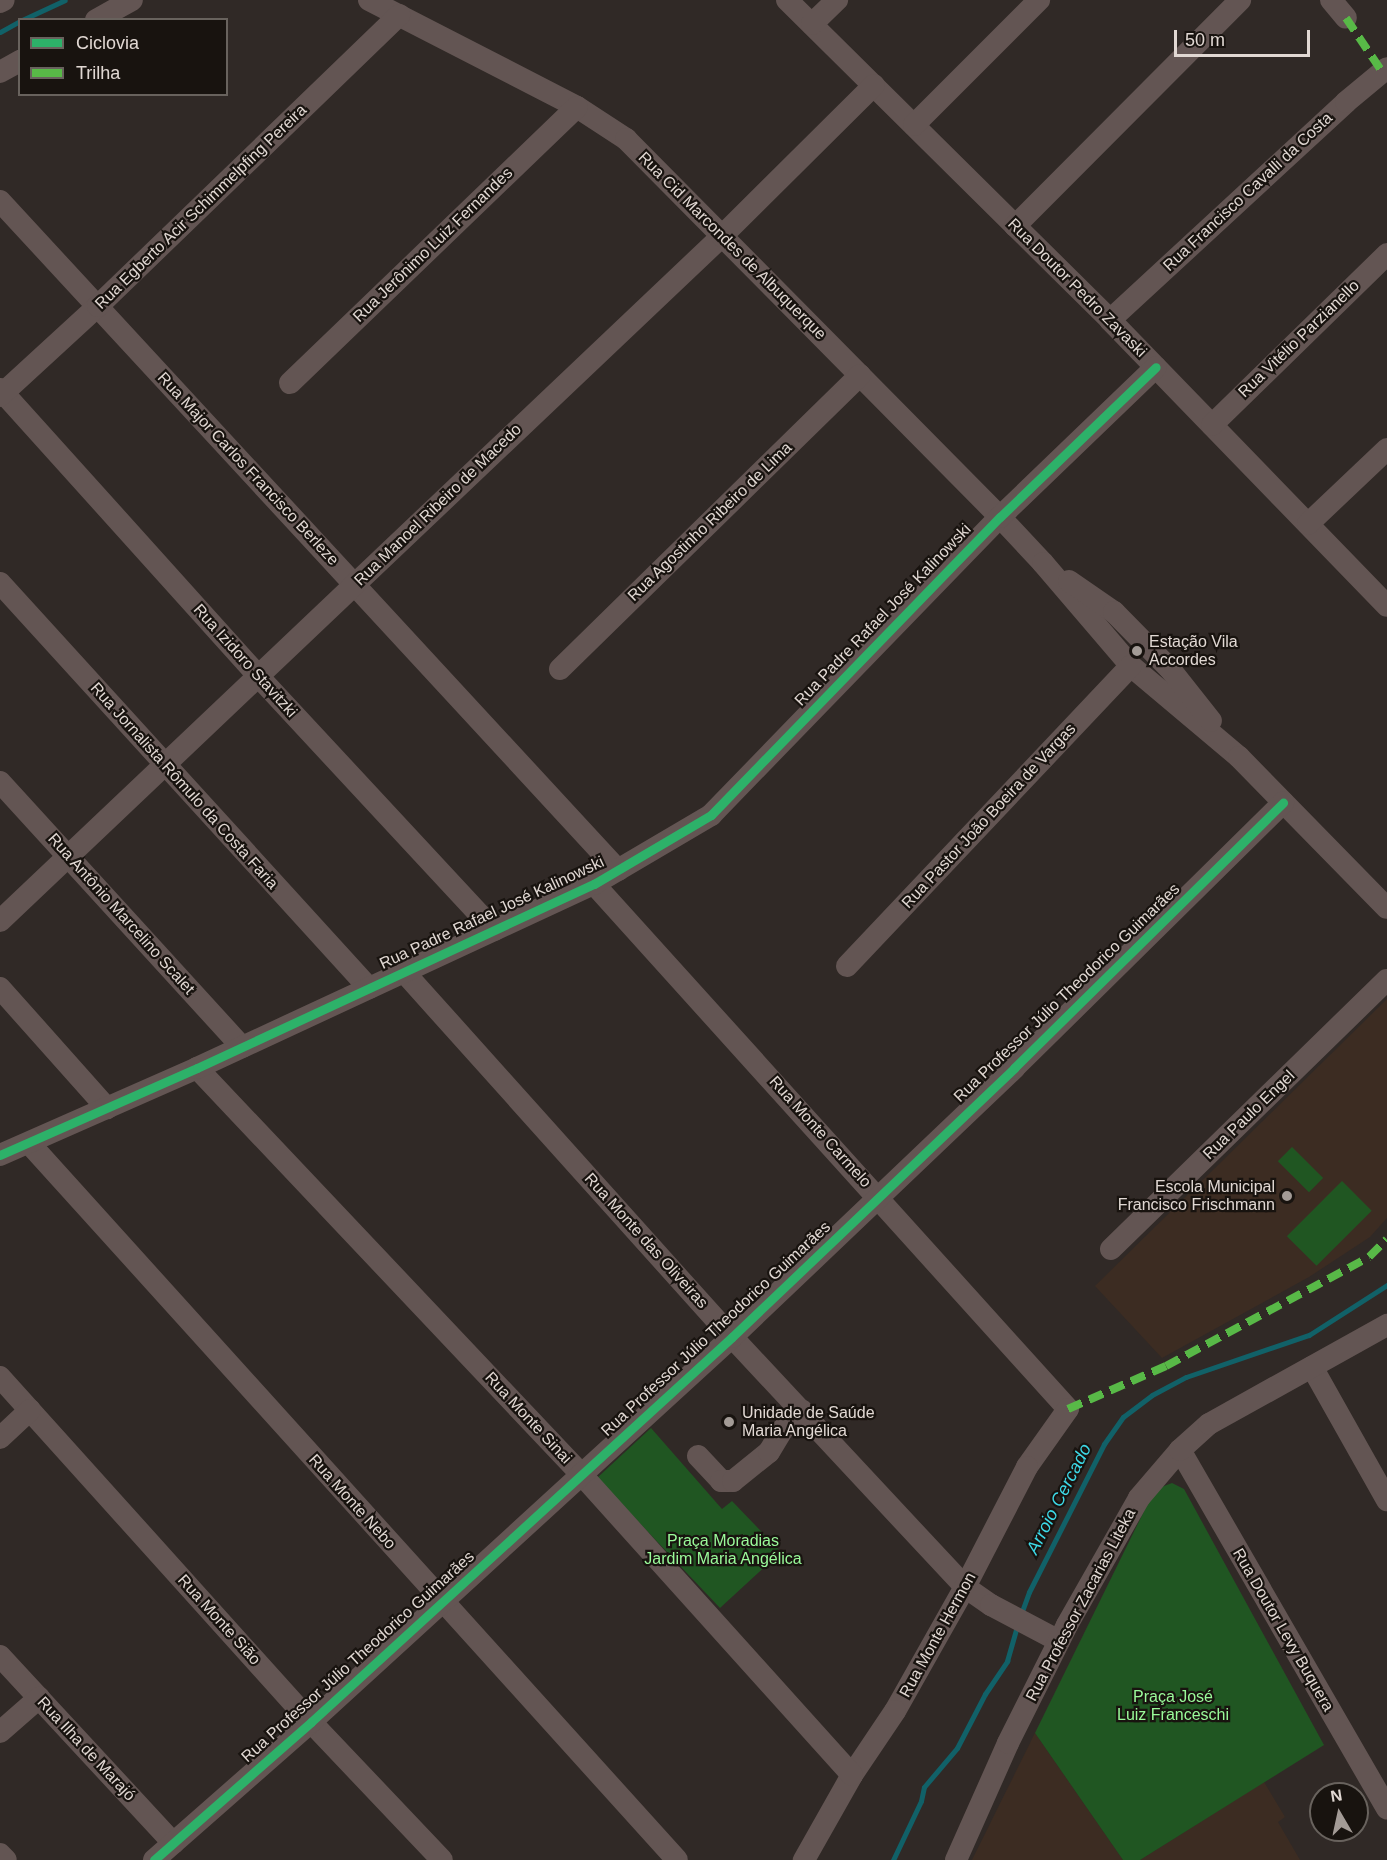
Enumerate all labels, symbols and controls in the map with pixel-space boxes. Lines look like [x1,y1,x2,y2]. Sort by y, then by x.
legend [18,18,228,96]
scale bar [1177,18,1314,56]
text: 50 m [1185,30,1225,50]
text: Ciclovia [76,33,139,53]
text: Trilha [76,63,120,83]
street label: Rua Egberto Acir Schimmelpfing Pereira [91,100,311,314]
street label: Rua Francisco Cavalli da Costa [1160,109,1336,275]
street label: Rua Cid Marcondes de Albuquerque [634,148,830,344]
street label: Rua Jerônimo Luiz Fernandes [349,164,517,326]
street label: Rua Doutor Pedro Zavaski [1004,215,1150,361]
street label: Rua Vitélio Parzianello [1235,276,1363,402]
street label: Rua Major Carlos Francisco Berleze [153,368,343,570]
street label: Rua Manoel Ribeiro de Macedo [350,420,526,590]
street label: Rua Agostinho Ribeiro de Lima [624,438,796,606]
street label: Rua Padre Rafael José Kalinowski [791,520,975,710]
street label: Rua Izidoro Stavitzki [189,600,301,722]
place label: Estação Vila Accordes [1149,632,1238,670]
marker: Estação Vila Accordes [1130,644,1144,658]
street label: Rua Jornalista Rômulo da Costa Faria [86,679,282,893]
street label: Rua Pastor João Boeira de Vargas [898,719,1080,913]
street label: Rua Antônio Marcelino Scalet [43,829,199,999]
street label: Rua Padre Rafael José Kalinowski [377,852,607,974]
street label: Rua Professor Júlio Theodorico Guimarães [950,880,1184,1106]
street label: Rua Paulo Engel [1199,1066,1299,1164]
street label: Rua Monte Carmelo [765,1072,875,1192]
street label: Rua Monte das Oliveiras [580,1169,712,1313]
place label: Escola Municipal Francisco Frischmann [1118,1177,1275,1215]
marker: Escola Municipal Francisco Frischmann [1280,1189,1294,1203]
street label: Rua Professor Júlio Theodorico Guimarães [597,1217,835,1441]
street label: Rua Monte Sinai [481,1368,575,1468]
place label: Unidade de Saúde Maria Angélica [742,1403,875,1441]
marker: Unidade de Saúde Maria Angélica [720,1413,738,1431]
water label: Arroio Cercado [1022,1440,1096,1558]
street label: Rua Monte Nebo [304,1451,400,1553]
street label: Rua Professor Zacarias Liteka [1022,1505,1140,1705]
park label: Praça Moradias Jardim Maria Angélica [644,1531,802,1569]
street label: Rua Doutor Levy Buquera [1228,1545,1338,1715]
street label: Rua Professor Júlio Theodorico Guimarães [238,1547,478,1767]
street label: Rua Monte Hermon [896,1569,980,1701]
street label: Rua Monte Sião [173,1571,265,1669]
park label: Praça José Luiz Franceschi [1117,1687,1229,1725]
street label: Rua Ilha de Marajó [33,1693,139,1805]
north arrow [1309,1782,1369,1842]
text: N [1329,1786,1343,1805]

